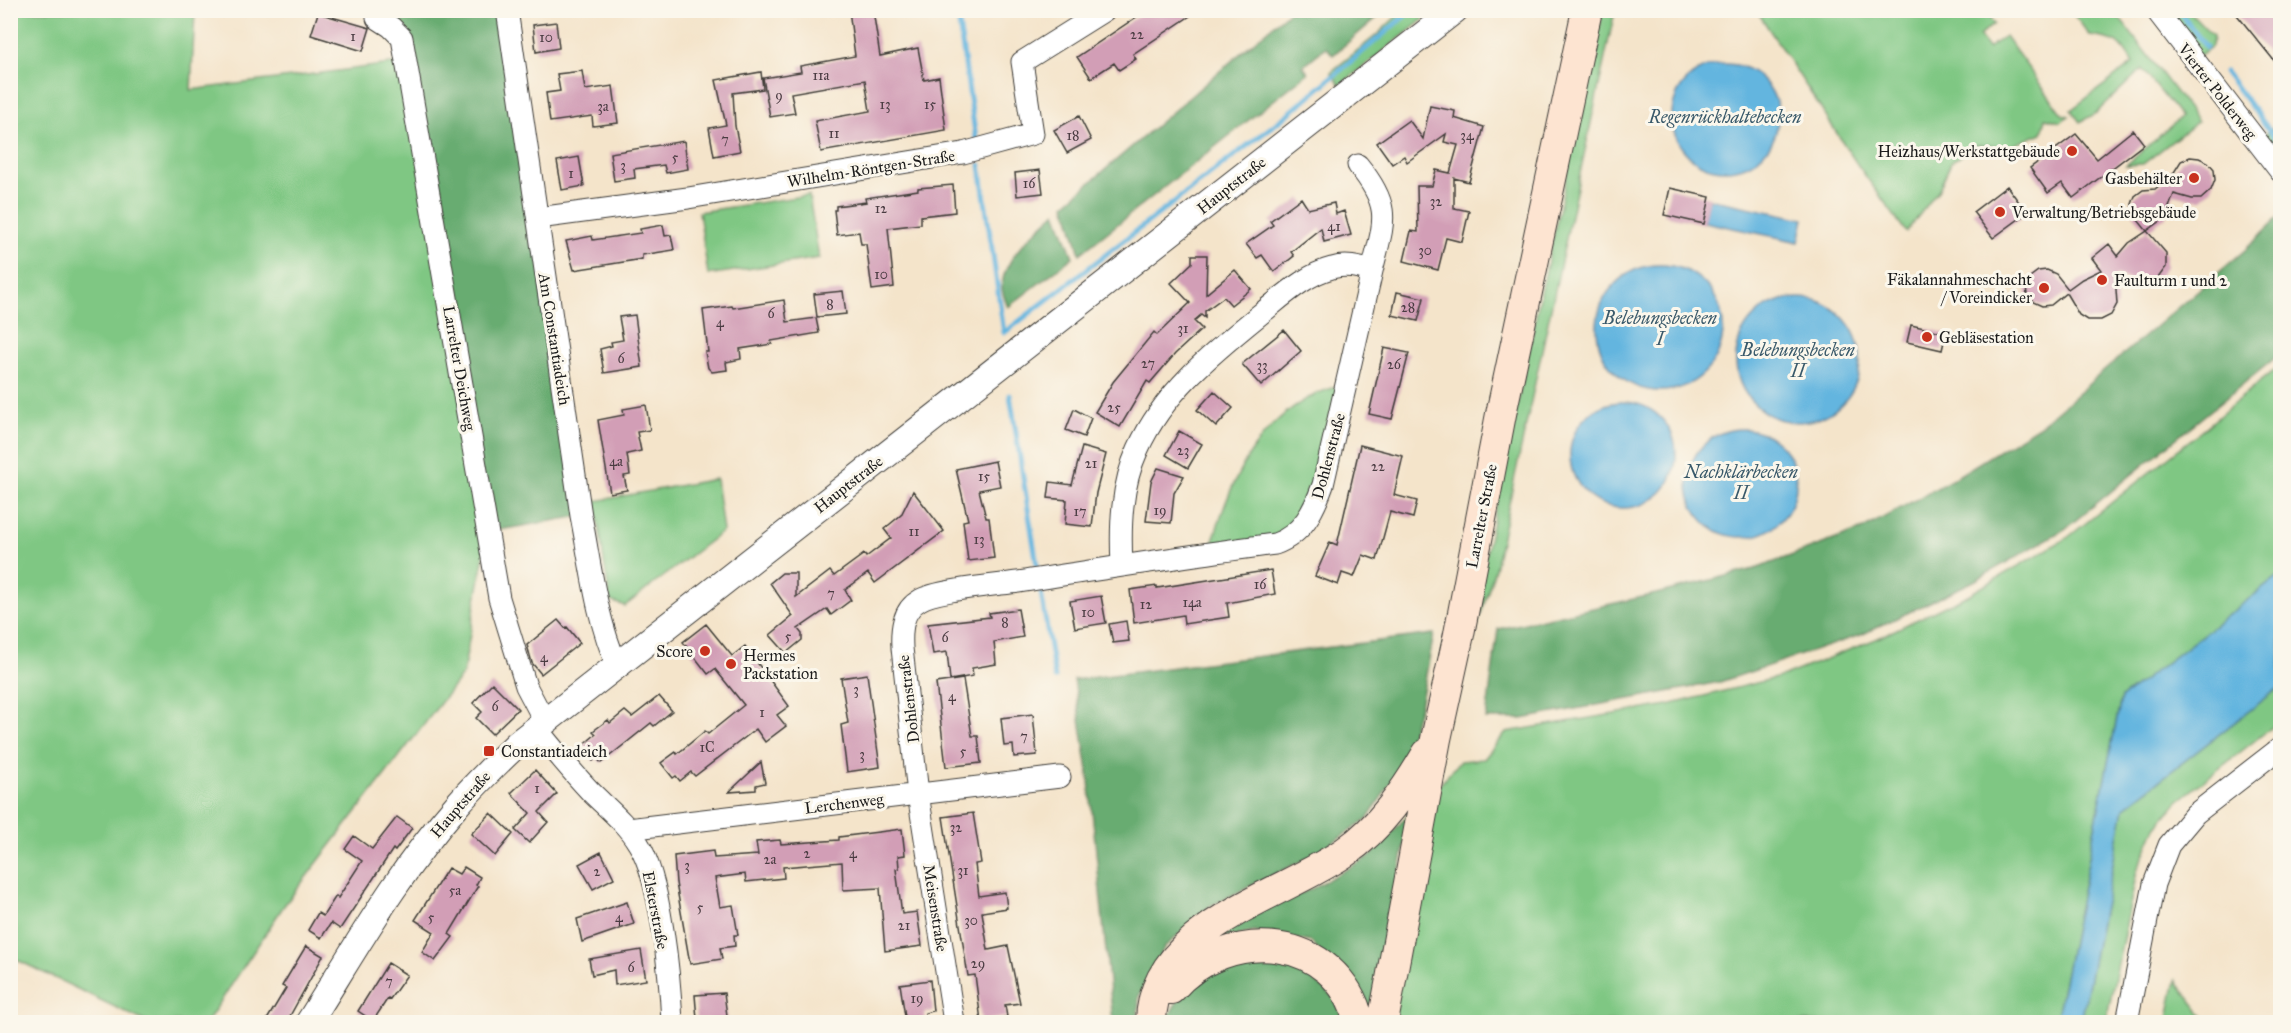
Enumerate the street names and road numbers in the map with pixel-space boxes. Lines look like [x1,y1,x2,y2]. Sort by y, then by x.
street label: Vierter Polderweg [2173,39,2261,144]
street label: Wilhelm-Röntgen-Straße [786,146,957,192]
street label: Hauptstraße [1193,152,1270,218]
street label: Am Constantiadeich [535,271,574,407]
street label: Larrelter Deichweg [438,304,480,433]
street label: Dohlenstraße [1308,411,1349,501]
street label: Hauptstraße [810,451,887,517]
street label: Larrelter Straße [1462,462,1501,570]
street label: Dohlenstraße [894,654,923,744]
street label: Hauptstraße [426,767,495,842]
street label: Lerchenweg [803,789,885,819]
street label: Meisenstraße [919,863,952,953]
street label: Elsterstraße [639,869,672,951]

